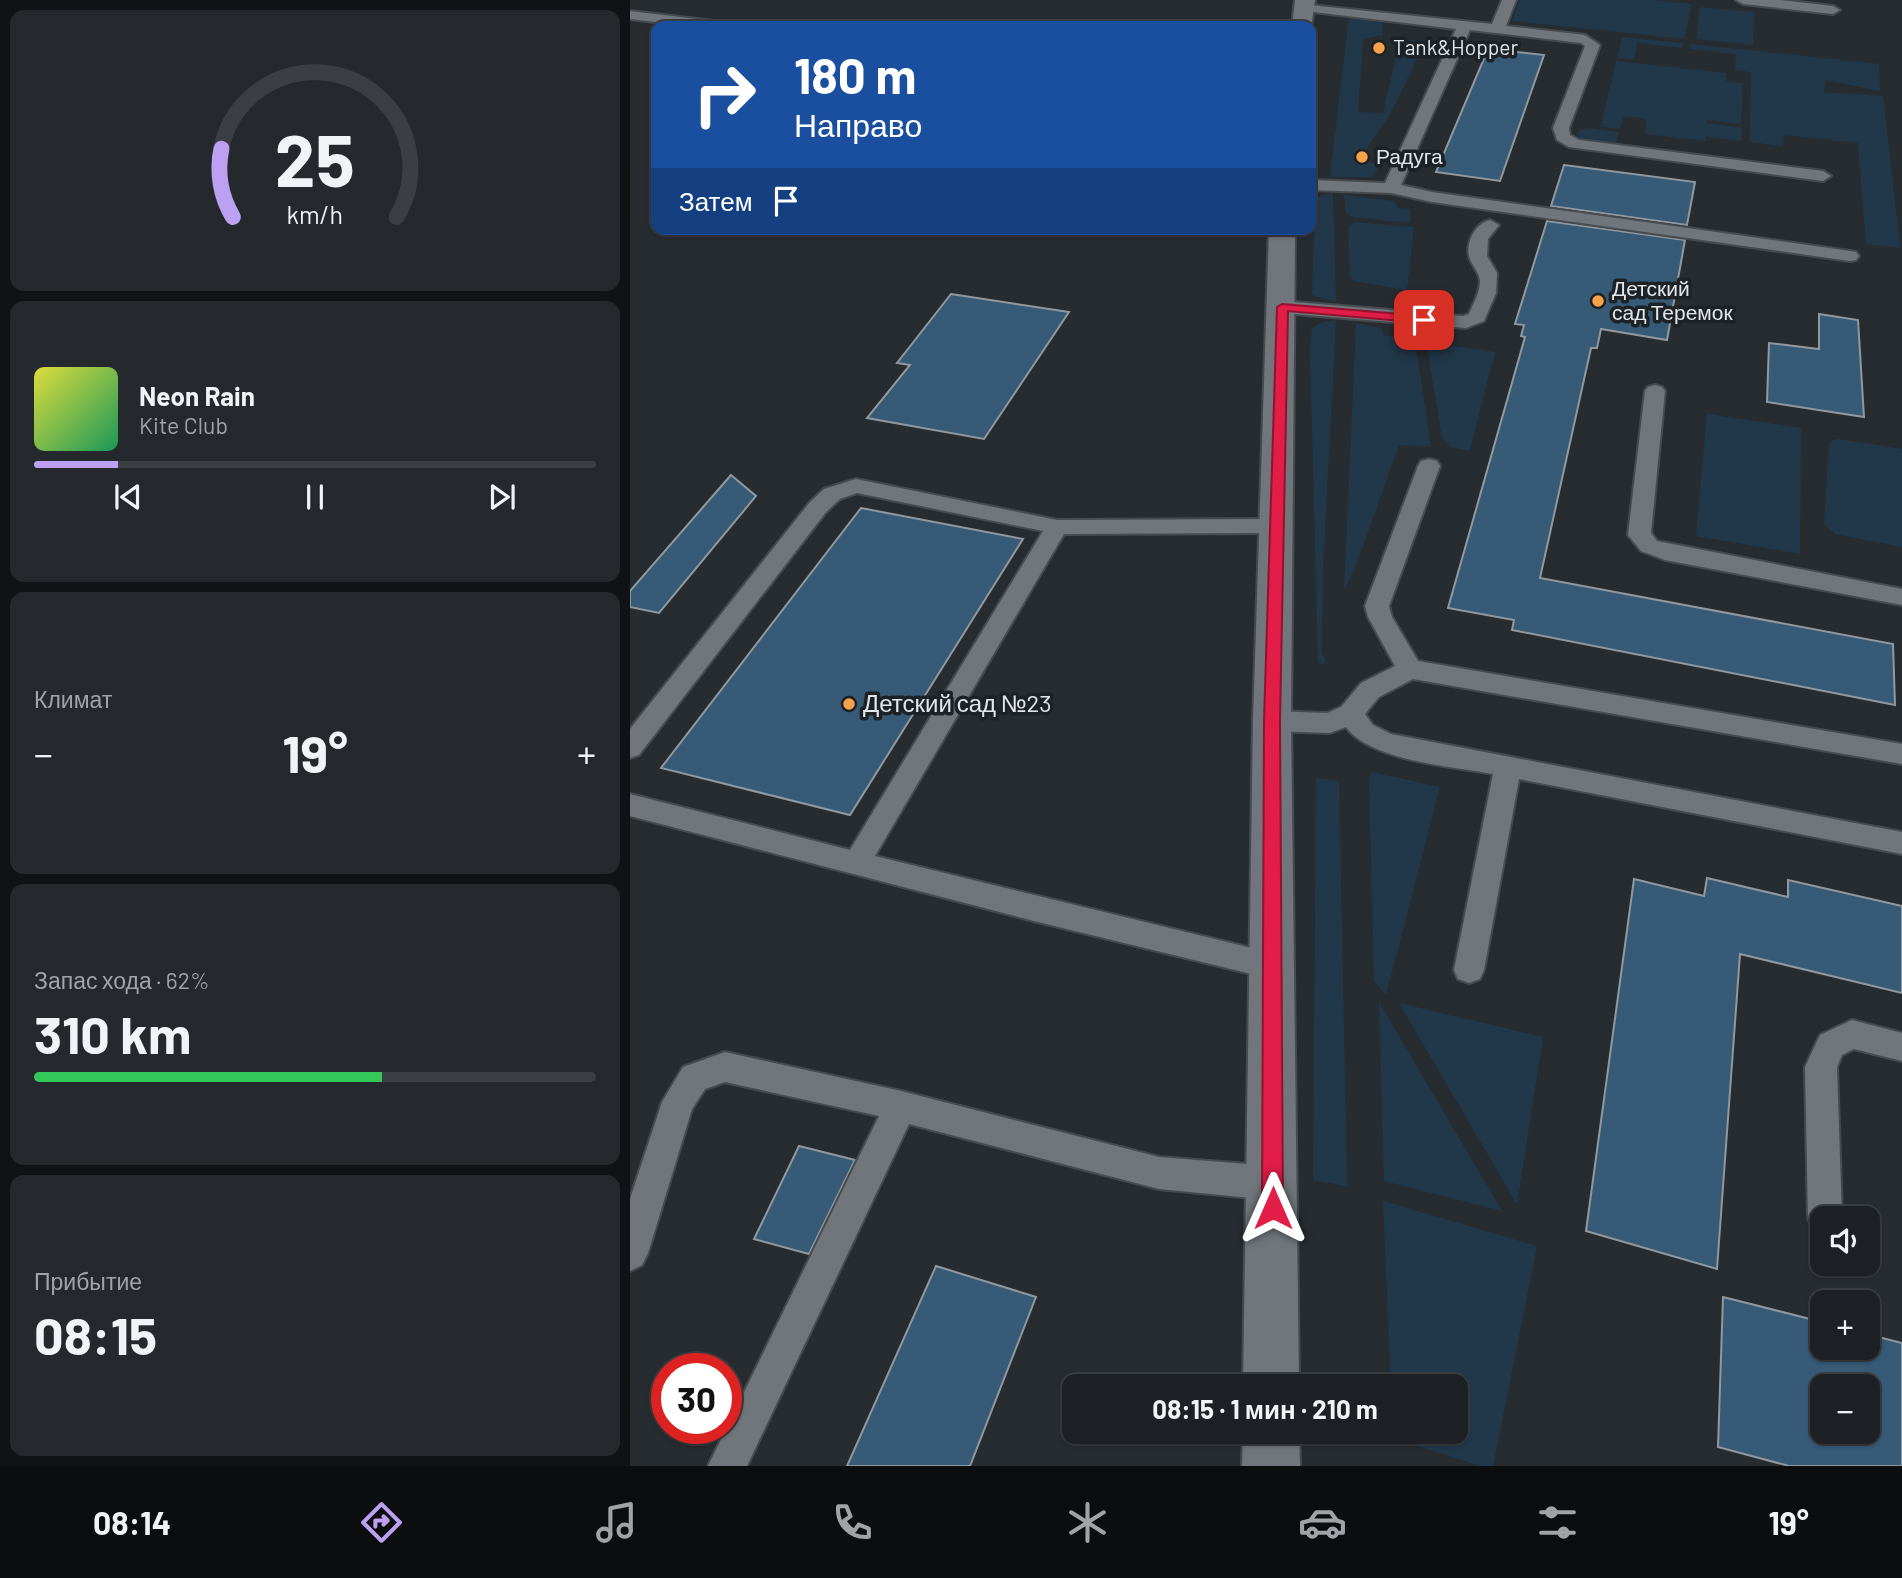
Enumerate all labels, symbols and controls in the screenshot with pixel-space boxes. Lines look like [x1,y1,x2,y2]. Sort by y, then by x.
place label: Tank&Hopper [1393,34,1518,59]
marker: Tank&Hopper [1371,40,1387,56]
text: 180 m [794,45,917,104]
icon: right [679,49,770,140]
text: Направо [794,105,922,143]
text: 25 [275,114,355,202]
place label: Радуга [1376,143,1443,168]
marker: Радуга [1354,149,1370,165]
icon: arrive [767,182,805,220]
text: Затем [679,185,753,216]
text: km/h [287,198,343,228]
place label: Детский сад Теремок [1612,275,1733,324]
pin [1394,290,1454,350]
marker: Детский сад Теремок [1590,293,1606,309]
icon: arrive [1405,301,1443,339]
text: Neon Rain [139,380,255,411]
text: Kite Club [139,411,228,439]
icon: previous [109,478,147,516]
icon: pause [296,478,334,516]
icon: next [483,478,521,516]
text: Климат [34,685,112,713]
place label: Детский сад №23 [863,688,1052,717]
marker: Детский сад №23 [841,696,857,712]
text: 19° [282,721,348,783]
text: − [34,730,53,776]
text: + [577,730,596,776]
text: Запас хода · 62% [34,966,209,994]
text: 310 km [34,1002,192,1064]
position arrow [1236,1171,1310,1245]
map controls [1810,1206,1880,1444]
button: sound [1810,1206,1880,1276]
text: Прибытие [34,1267,142,1295]
button: + [1810,1290,1880,1360]
text: 08:15 [34,1303,157,1365]
speed limit sign: 30 [651,1353,742,1444]
button: − [1810,1374,1880,1444]
text: 08:15 · 1 мин · 210 m [1152,1393,1378,1424]
icon: directions [357,1498,406,1547]
icon: music [592,1498,641,1547]
icon: phone [828,1498,877,1547]
icon: climate [1063,1498,1112,1547]
icon: car [1298,1498,1347,1547]
icon: filters [1533,1498,1582,1547]
text: 08:14 [93,1503,171,1541]
text: 19° [1769,1503,1809,1541]

